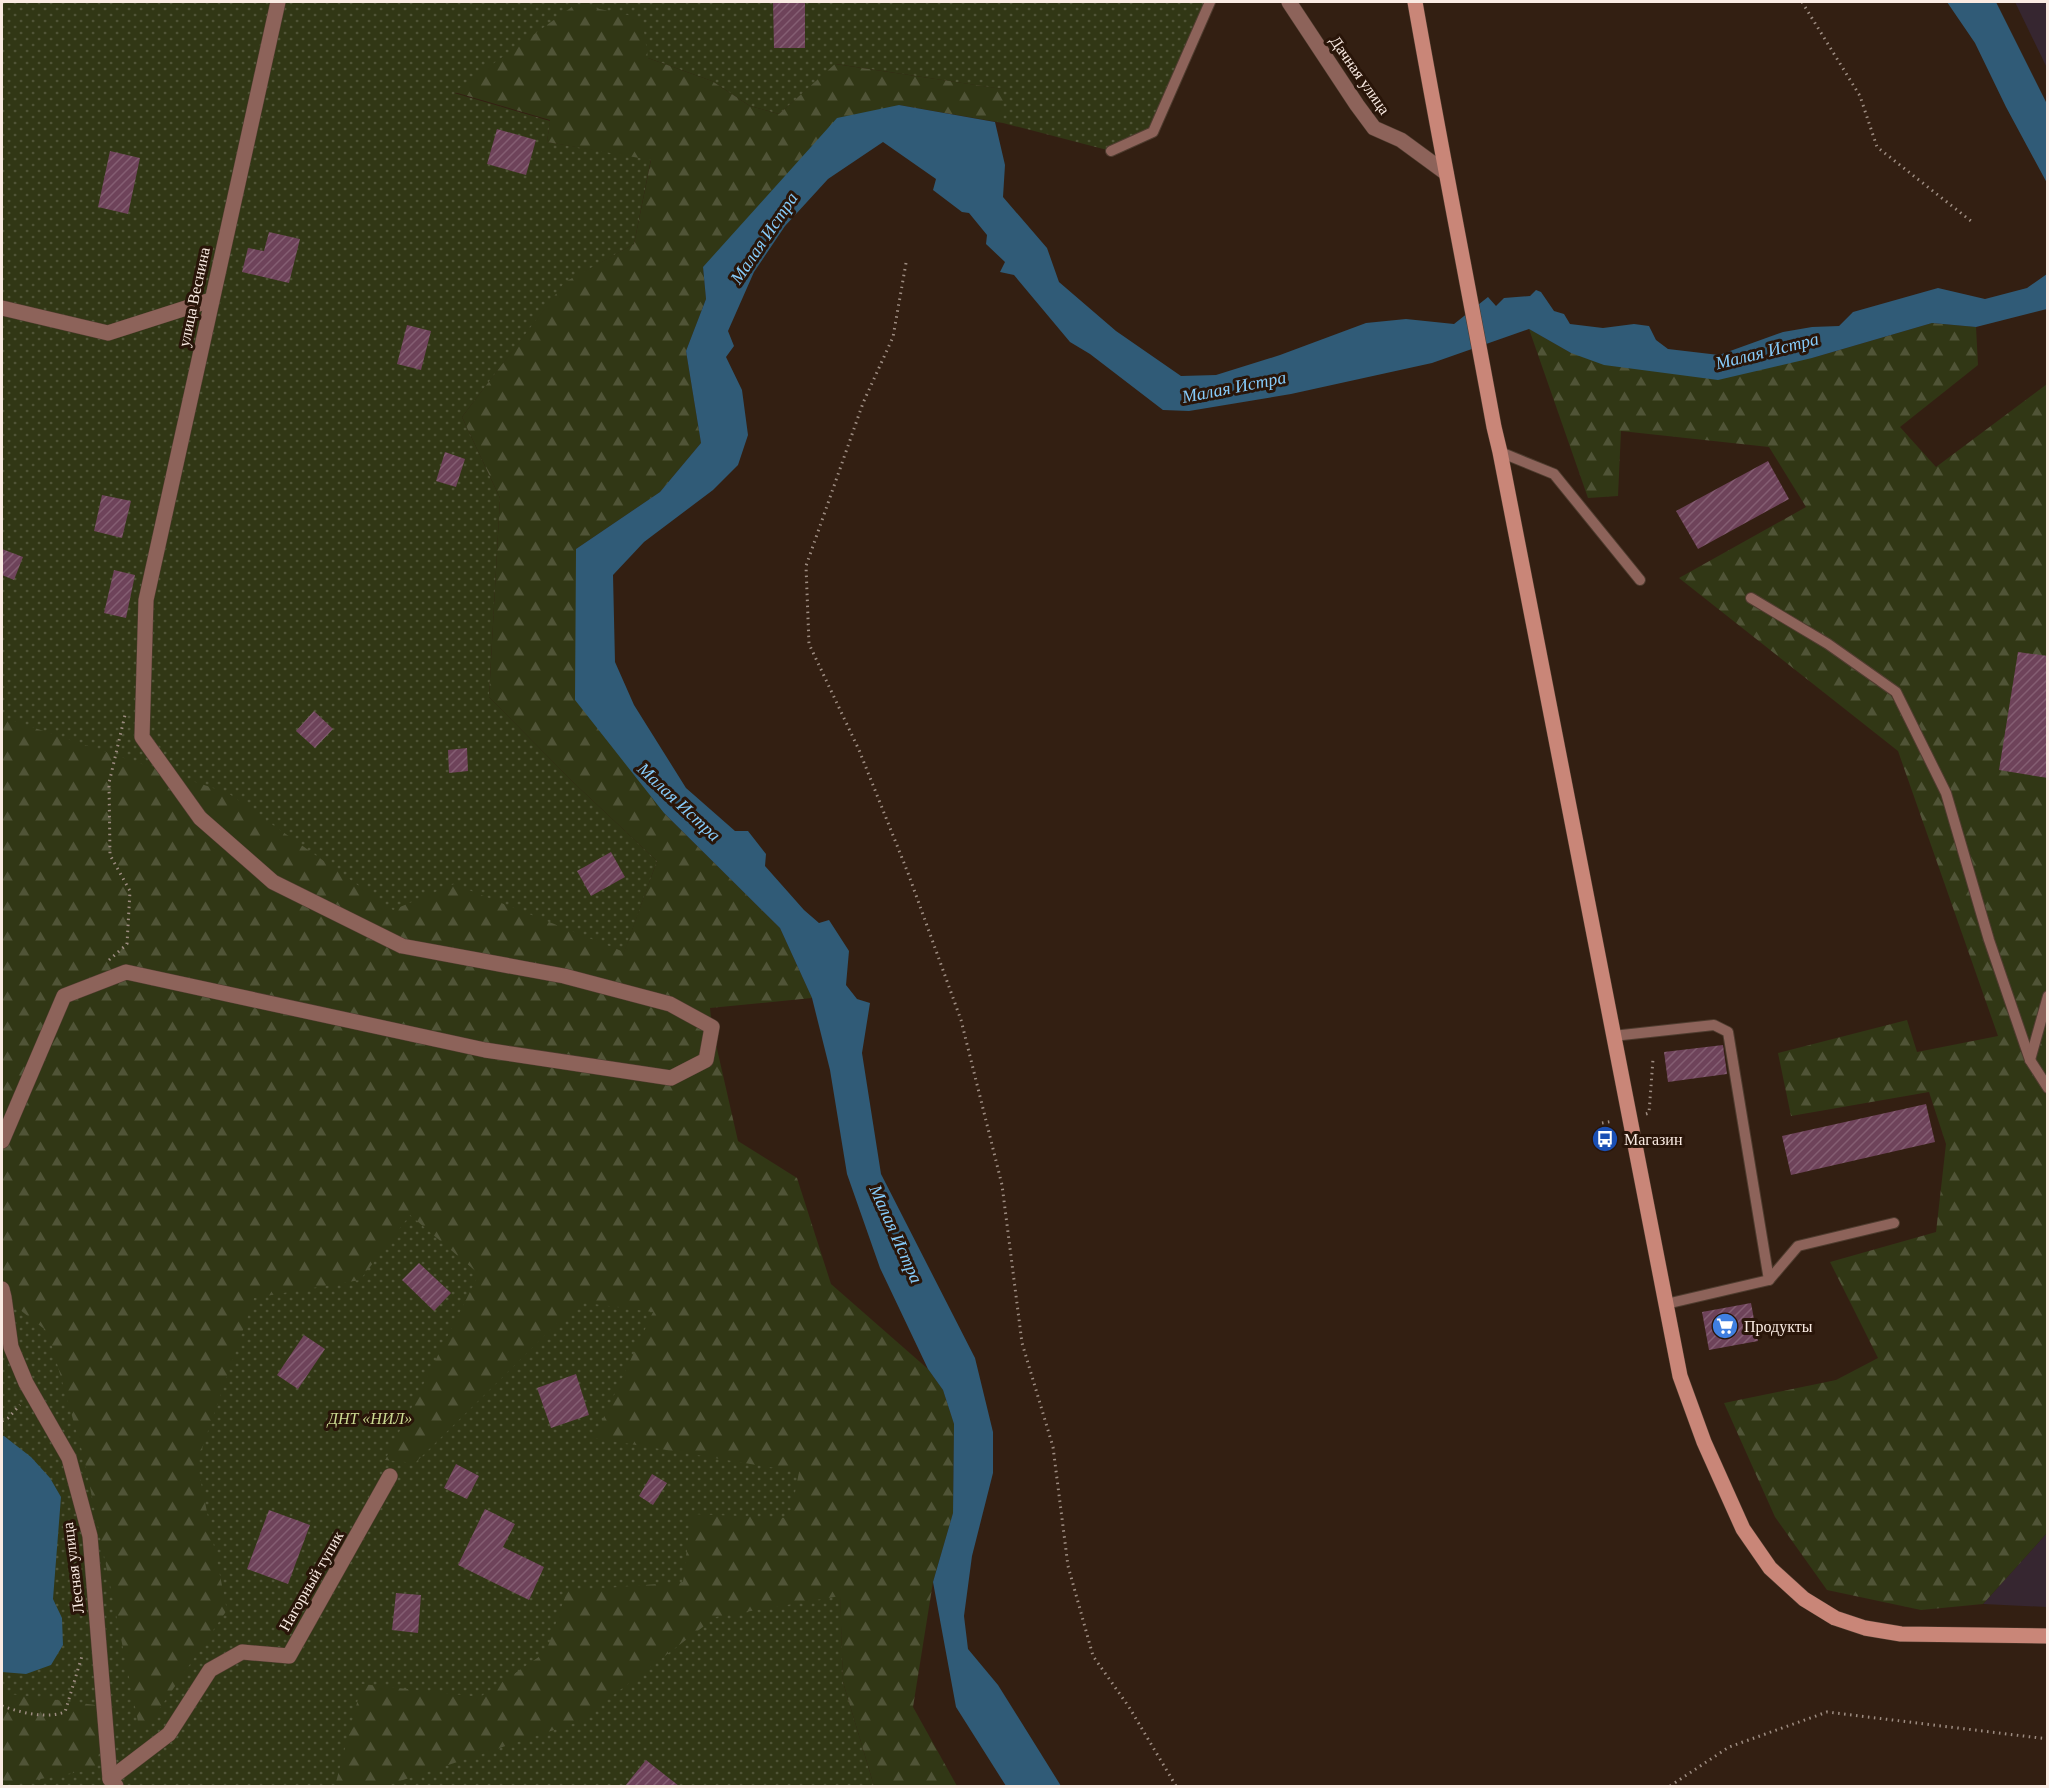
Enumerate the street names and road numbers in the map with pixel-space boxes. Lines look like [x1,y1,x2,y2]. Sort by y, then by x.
street label: Дачная улица [1326,32,1393,118]
street label: улица Веснина [175,246,214,349]
street label: Лесная улица [59,1521,88,1615]
street label: Нагорный тупик [276,1528,347,1634]

